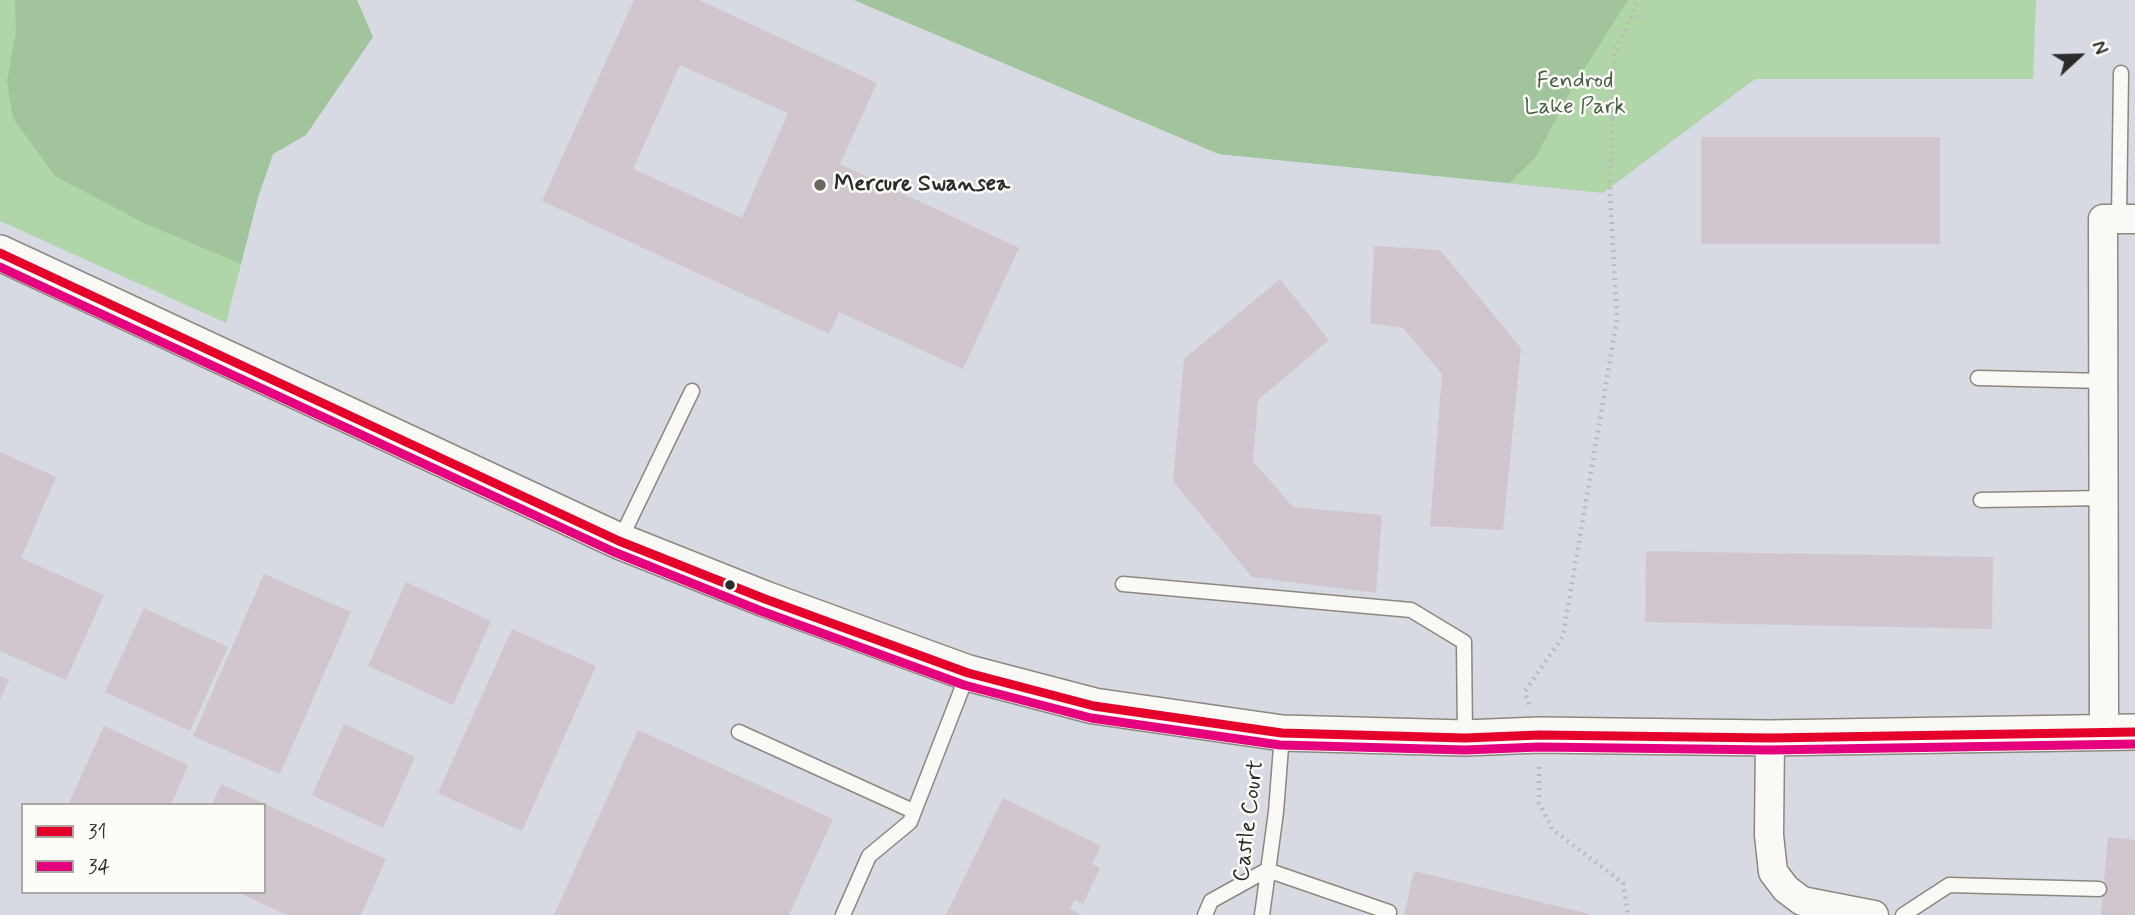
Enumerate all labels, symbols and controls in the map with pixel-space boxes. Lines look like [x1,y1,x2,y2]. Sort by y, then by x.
north arrow [2044,21,2114,91]
text: N [2085,37,2113,58]
park label: Fendrod Lake Park [1524,68,1626,122]
place label: Mercure Swansea [834,171,1010,199]
marker: Mercure Swansea [812,177,828,193]
unlabelled marker [723,578,737,592]
street label: Castle Court [1229,759,1271,883]
legend [21,803,266,894]
text: 31 [88,818,107,846]
text: 34 [88,853,110,881]

